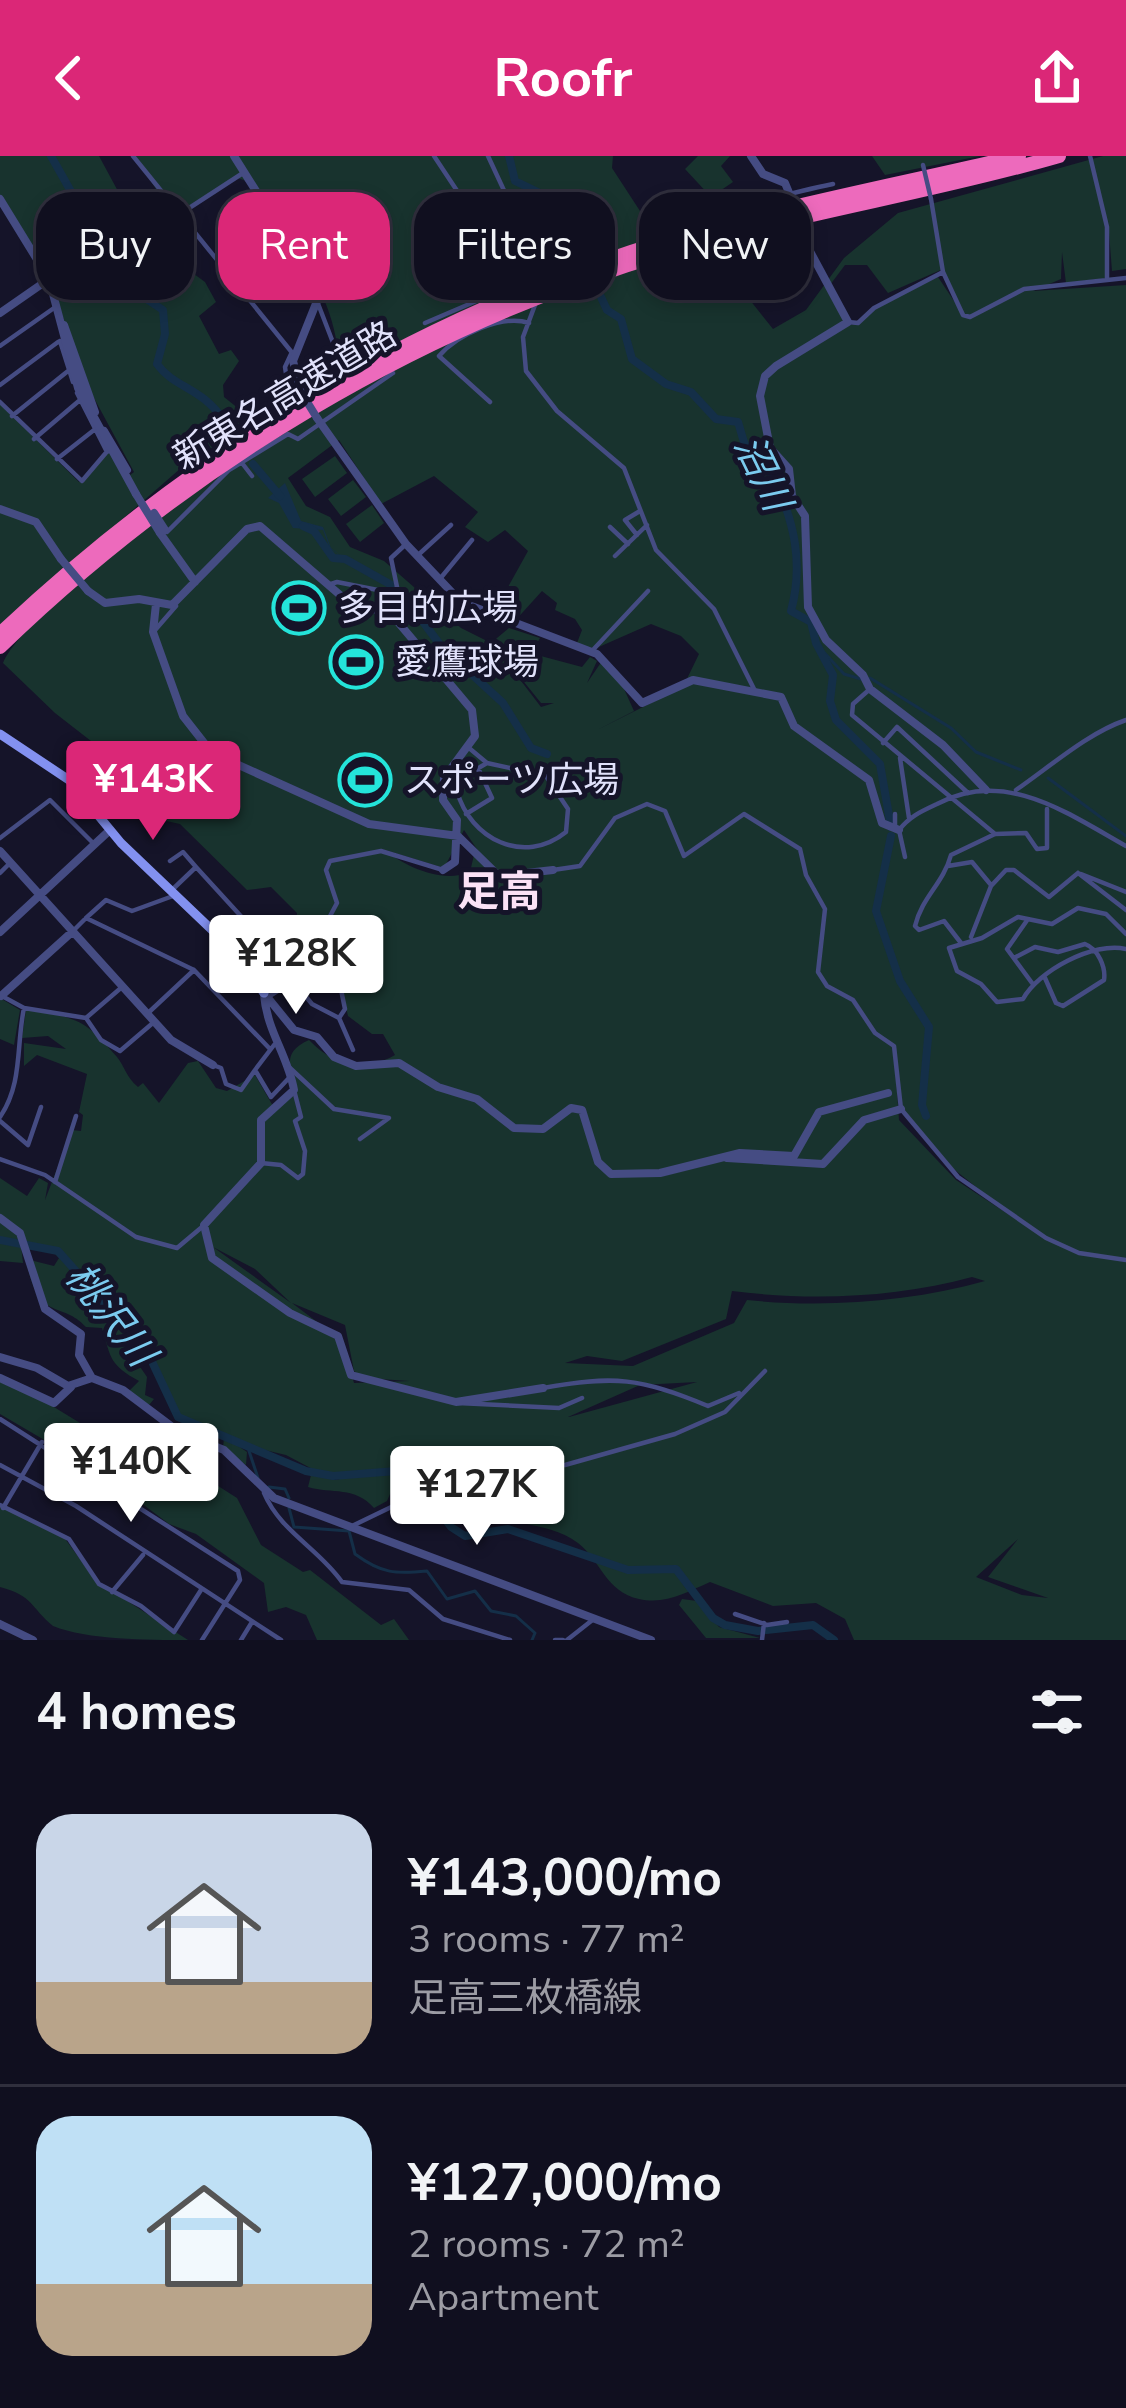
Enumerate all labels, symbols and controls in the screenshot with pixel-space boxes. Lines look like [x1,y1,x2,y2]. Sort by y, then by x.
text: Roofr [493,41,633,115]
icon: back [36,45,102,111]
icon: share [1024,45,1090,111]
chip: Buy [36,192,194,300]
chip: Rent [218,192,390,300]
chip: Filters [414,192,615,300]
chip: New [639,192,811,300]
street label: 新東名高速道路 [164,310,406,482]
water label: 沼川 [721,426,805,523]
sports icon: 多目的広場 [271,580,327,636]
place label: 多目的広場 [338,584,518,633]
sports icon: 愛鷹球場 [328,634,384,690]
place label: 愛鷹球場 [395,638,539,687]
pin: ¥143K [69,741,237,843]
sports icon: スポーツ広場 [337,752,393,808]
text: ¥143K [93,753,213,806]
place label: スポーツ広場 [404,756,619,805]
district label: 足高 [457,864,541,921]
pin: ¥128K [212,915,380,1017]
text: ¥128K [236,927,356,980]
water label: 桃沢川 [53,1253,169,1381]
pin: ¥140K [47,1423,215,1525]
text: ¥140K [71,1435,191,1488]
pin: ¥127K [393,1446,561,1548]
text: ¥127K [417,1458,537,1511]
text: 4 homes [36,1677,237,1747]
icon: filters [1024,1679,1090,1745]
text: ¥143,000/mo [408,1843,722,1913]
icon: home [132,1862,276,2006]
text: 3 rooms · 77 m² [408,1913,685,1966]
text: 足高三枚橋線 [408,1972,642,2025]
text: ¥127,000/mo [408,2148,722,2218]
icon: home [132,2164,276,2308]
text: 2 rooms · 72 m² [408,2218,685,2271]
text: Apartment [408,2271,598,2324]

